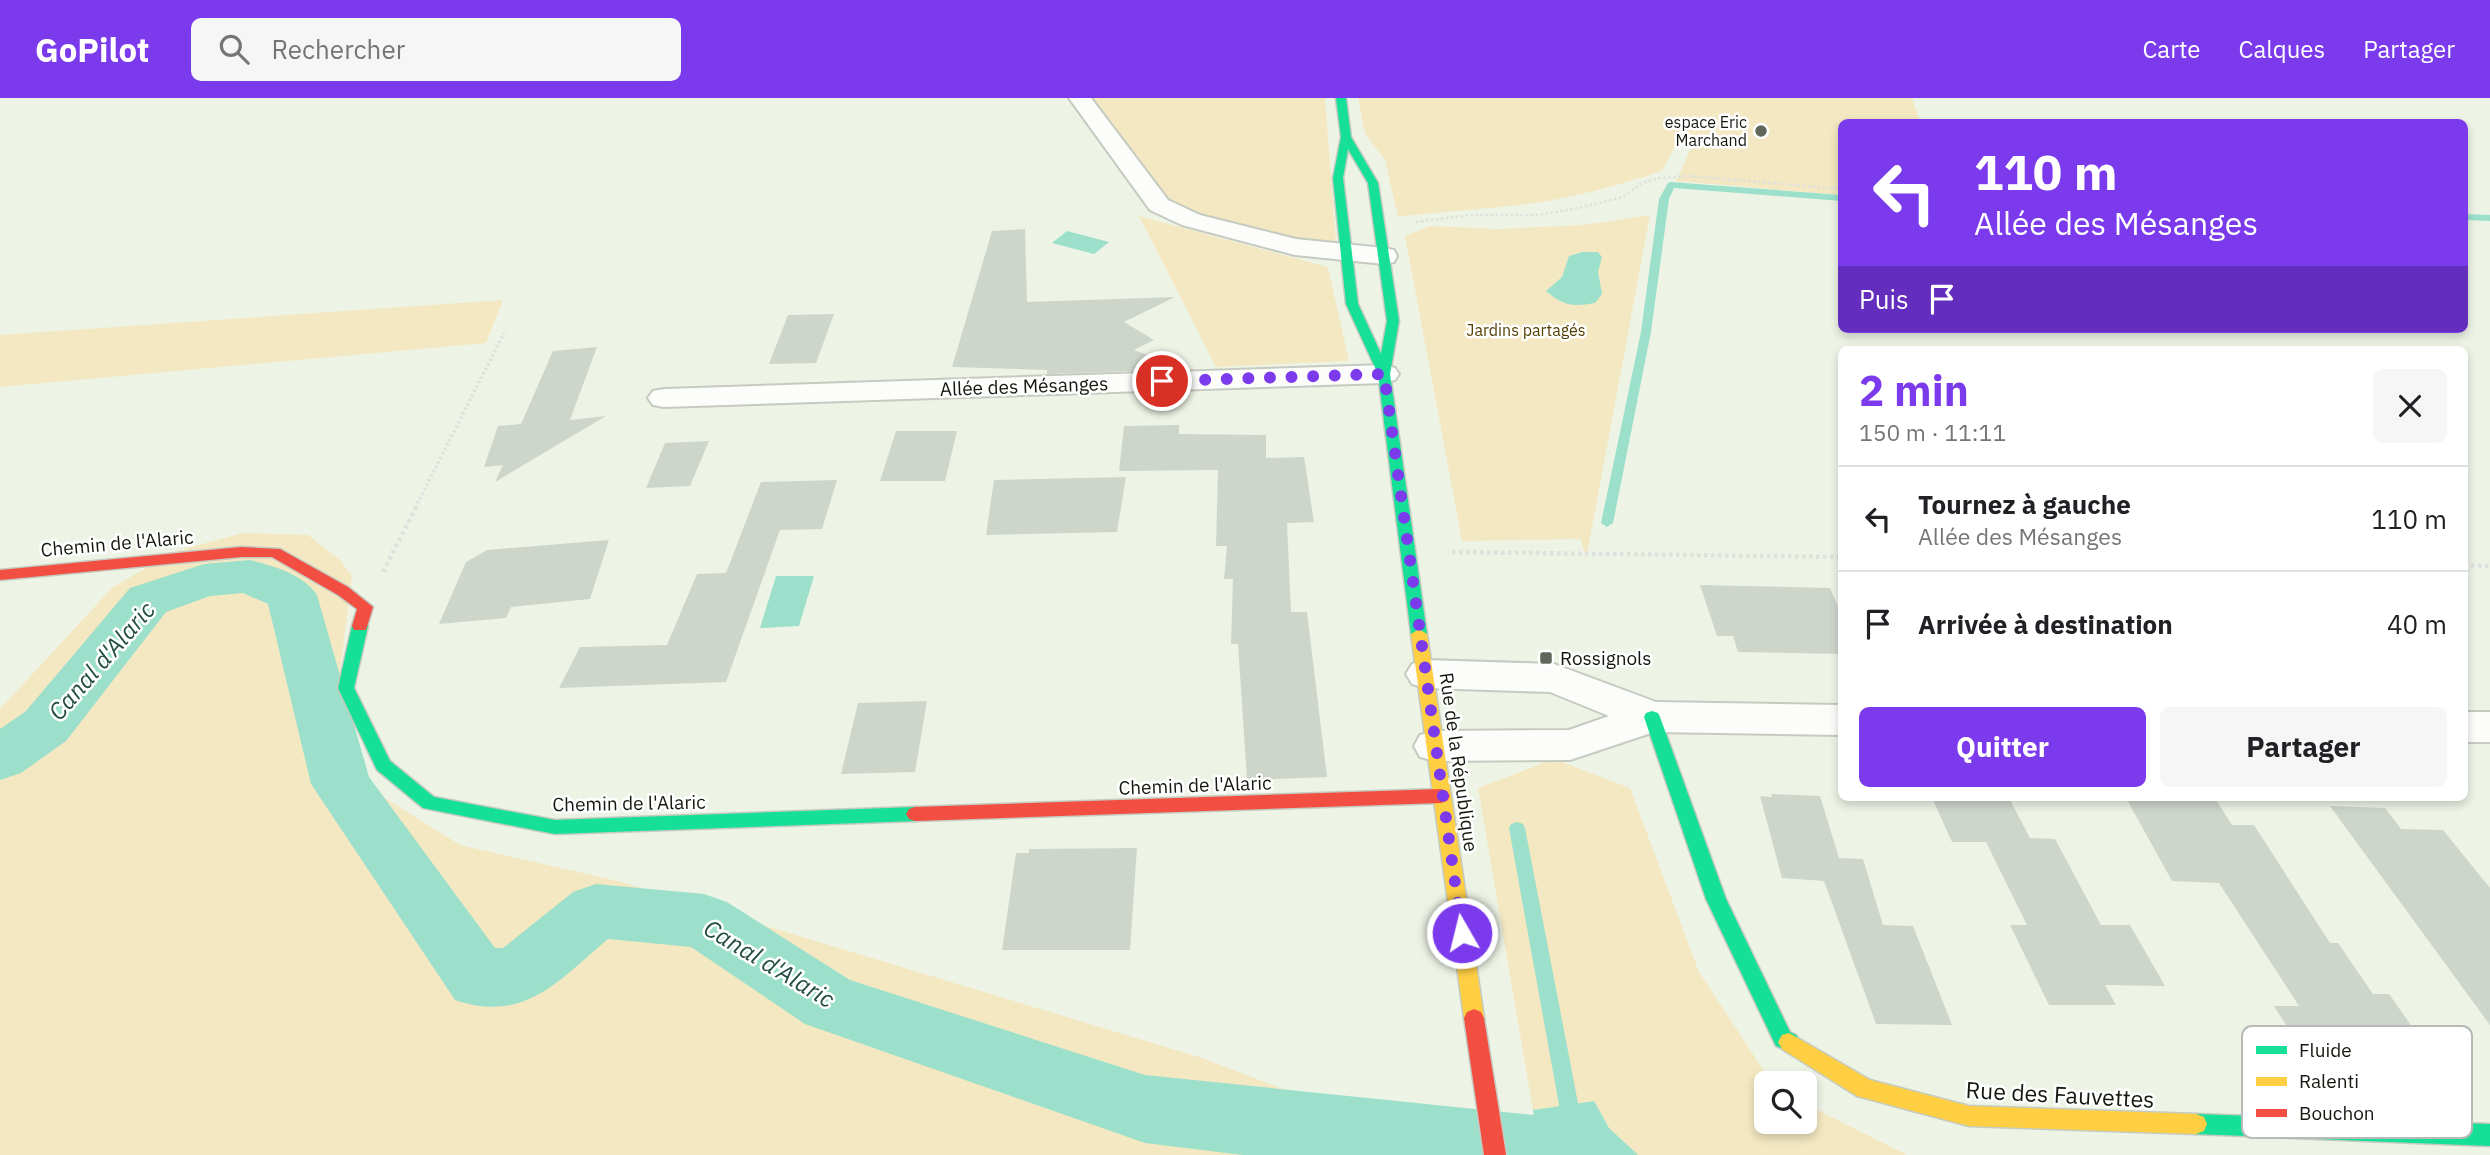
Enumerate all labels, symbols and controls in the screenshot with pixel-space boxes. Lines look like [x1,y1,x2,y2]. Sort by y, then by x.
search box [191,18,681,81]
text: GoPilot [35,28,149,71]
icon: search [215,30,253,68]
text: Rechercher [271,32,405,66]
text: Carte [2142,33,2201,65]
text: Calques [2239,33,2325,65]
text: Partager [2363,33,2455,65]
place label: espace Eric Marchand [1665,112,1747,150]
marker: espace Eric Marchand [1753,123,1769,139]
text: 110 m [1974,140,2118,203]
icon: left [1859,147,1950,238]
text: Allée des Mésanges [1974,202,2258,244]
icon: arrive [1923,280,1961,318]
text: Puis [1859,282,1909,316]
park label: Jardins partagés [1466,320,1586,340]
pin [1132,351,1192,411]
icon: arrive [1143,362,1181,400]
text: 2 min [1859,363,1969,418]
button: close [2373,369,2447,443]
street label: Allée des Mésanges [939,371,1109,401]
text: 150 m · 11:11 [1859,417,2006,447]
text: Tournez à gauche [1918,487,2131,521]
icon: left [1859,500,1897,538]
text: 110 m [2371,502,2447,536]
text: Allée des Mésanges [1918,521,2122,551]
street label: Chemin de l'Alaric [40,524,195,562]
water label: Canal d'Alaric [41,594,162,726]
icon: arrive [1859,605,1897,643]
text: Arrivée à destination [1918,607,2173,641]
text: 40 m [2387,607,2447,641]
place label: Rossignols [1560,646,1652,670]
marker: Rossignols [1538,650,1554,666]
street label: Rue de la République [1435,671,1483,853]
button: Quitter [1859,707,2146,787]
button: Partager [2160,707,2447,787]
street label: Chemin de l'Alaric [1118,770,1272,800]
street label: Chemin de l'Alaric [552,790,706,816]
position arrow [1425,896,1499,970]
water label: Canal d'Alaric [698,911,841,1015]
legend [2242,1026,2472,1138]
text: Fluide [2299,1038,2352,1062]
text: Ralenti [2299,1069,2359,1093]
map controls [1754,1071,1817,1134]
button: search [1754,1071,1817,1134]
street label: Rue des Fauvettes [1965,1074,2155,1114]
text: Bouchon [2299,1101,2375,1125]

